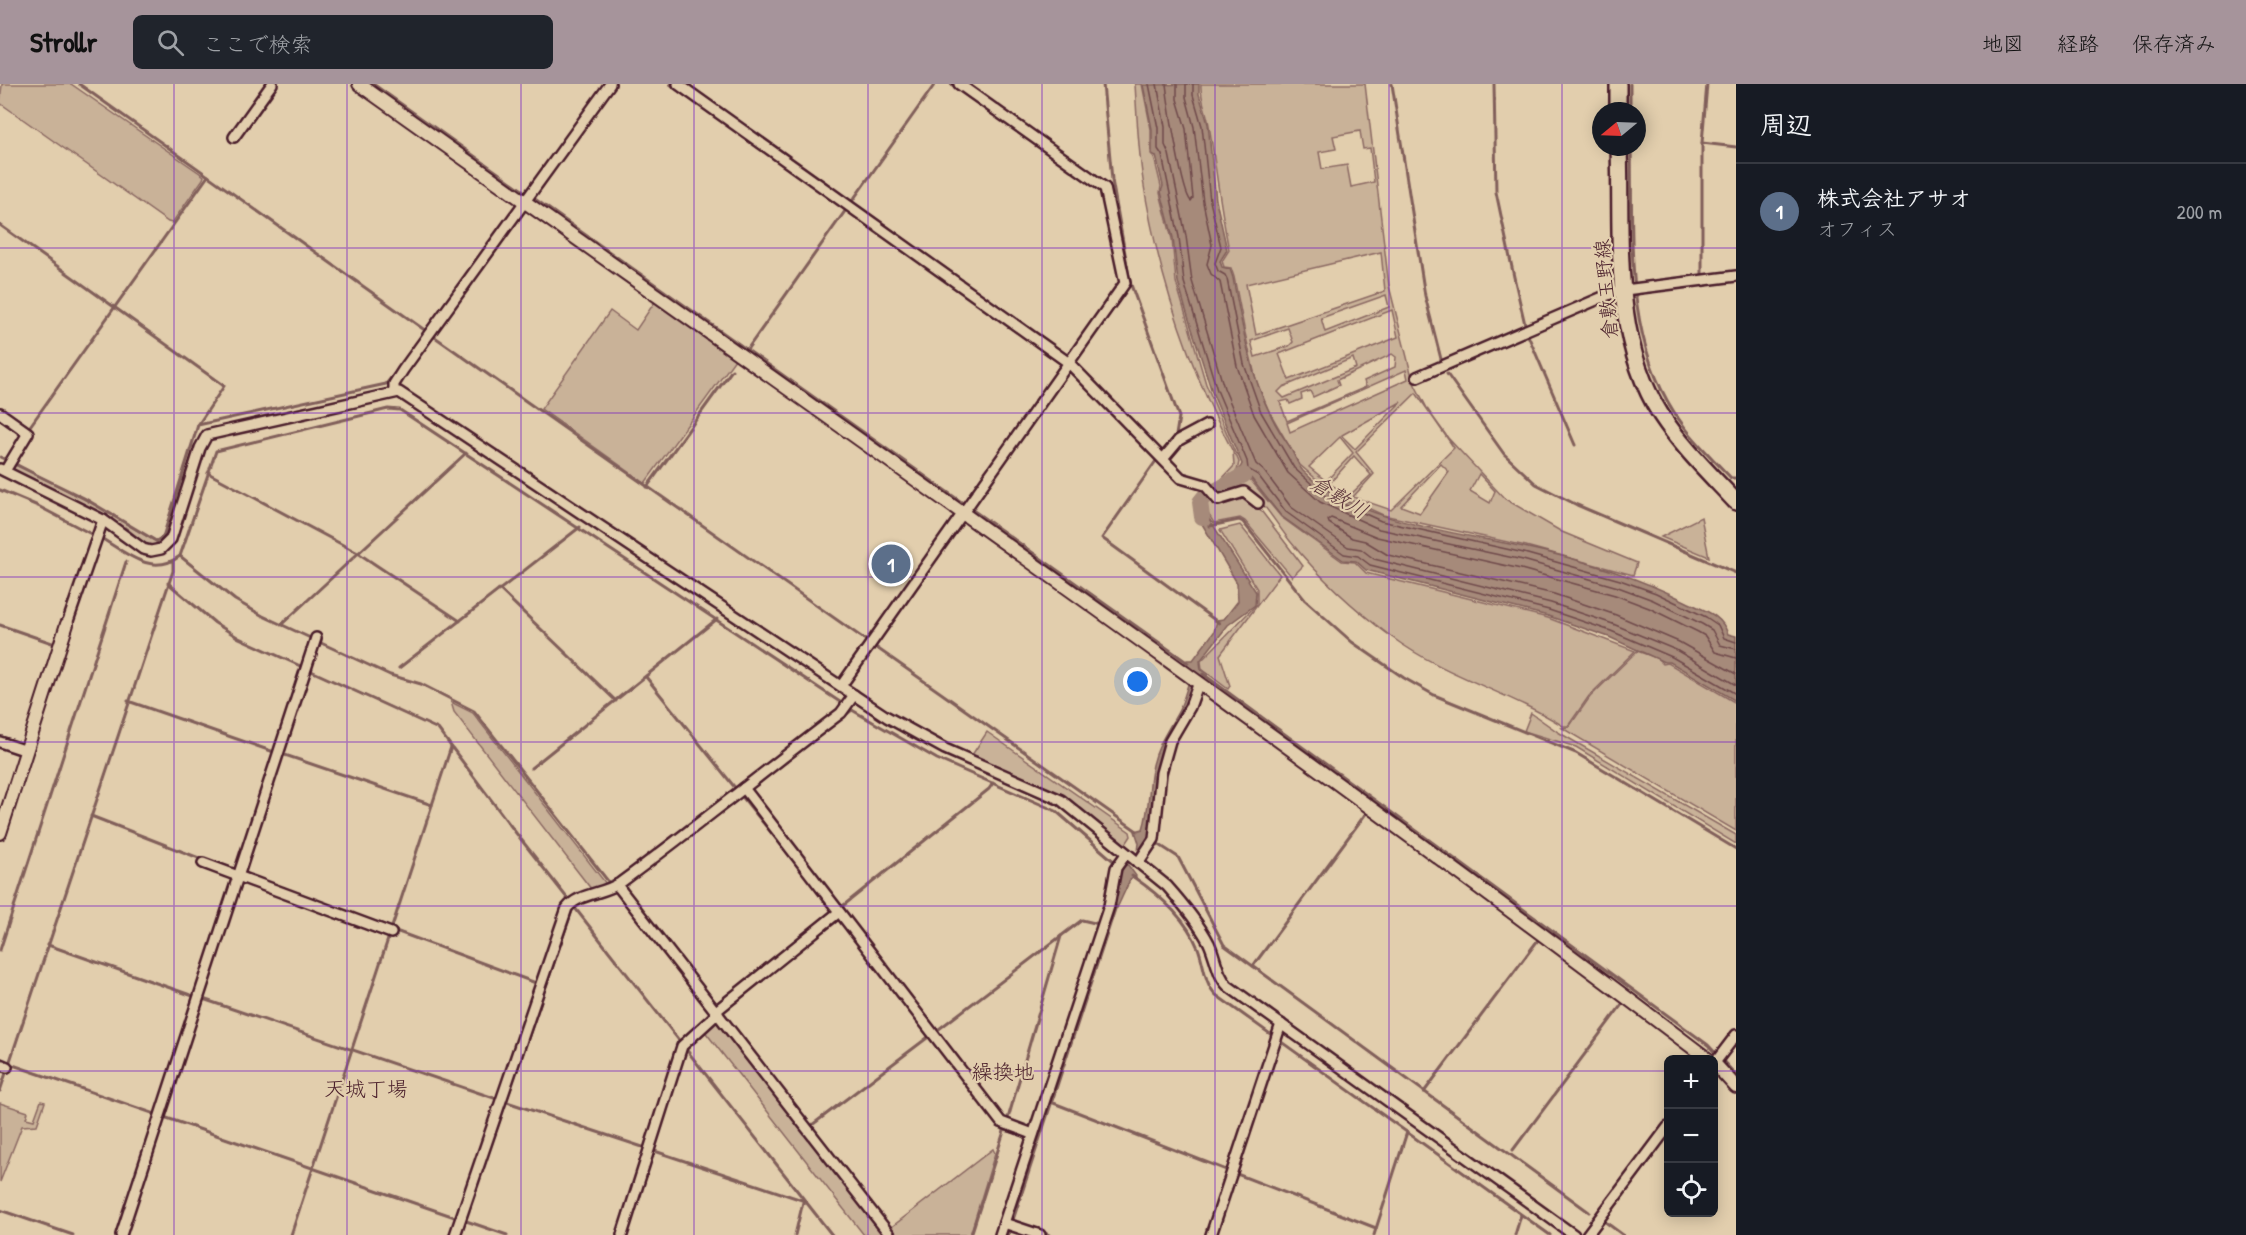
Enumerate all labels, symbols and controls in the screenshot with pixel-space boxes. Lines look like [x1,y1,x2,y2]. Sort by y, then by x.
search box [133,15,553,69]
text: Strollr [30,23,97,61]
icon: search [154,26,187,59]
text: ここで検索 [202,29,312,59]
text: 地図 [1982,29,2024,58]
text: 経路 [2057,29,2099,58]
text: 保存済み [2132,29,2216,58]
north arrow [1592,102,1646,156]
text: 周辺 [1760,107,1812,142]
text: 株式会社アサオ [1817,183,1971,213]
text: 1 [1776,198,1783,225]
text: 200 m [2177,198,2222,225]
text: オフィス [1817,215,1897,242]
street label: 倉敷玉野線 [1588,238,1623,340]
water label: 倉敷川 [1305,468,1374,525]
pin: 1 [872,542,910,586]
your location [1123,667,1152,696]
map controls [1664,1055,1718,1217]
button: + [1664,1055,1718,1109]
district label: 繰換地 [972,1057,1035,1086]
district label: 天城丁場 [324,1074,408,1103]
button: − [1664,1109,1718,1163]
button: locate [1664,1163,1718,1217]

